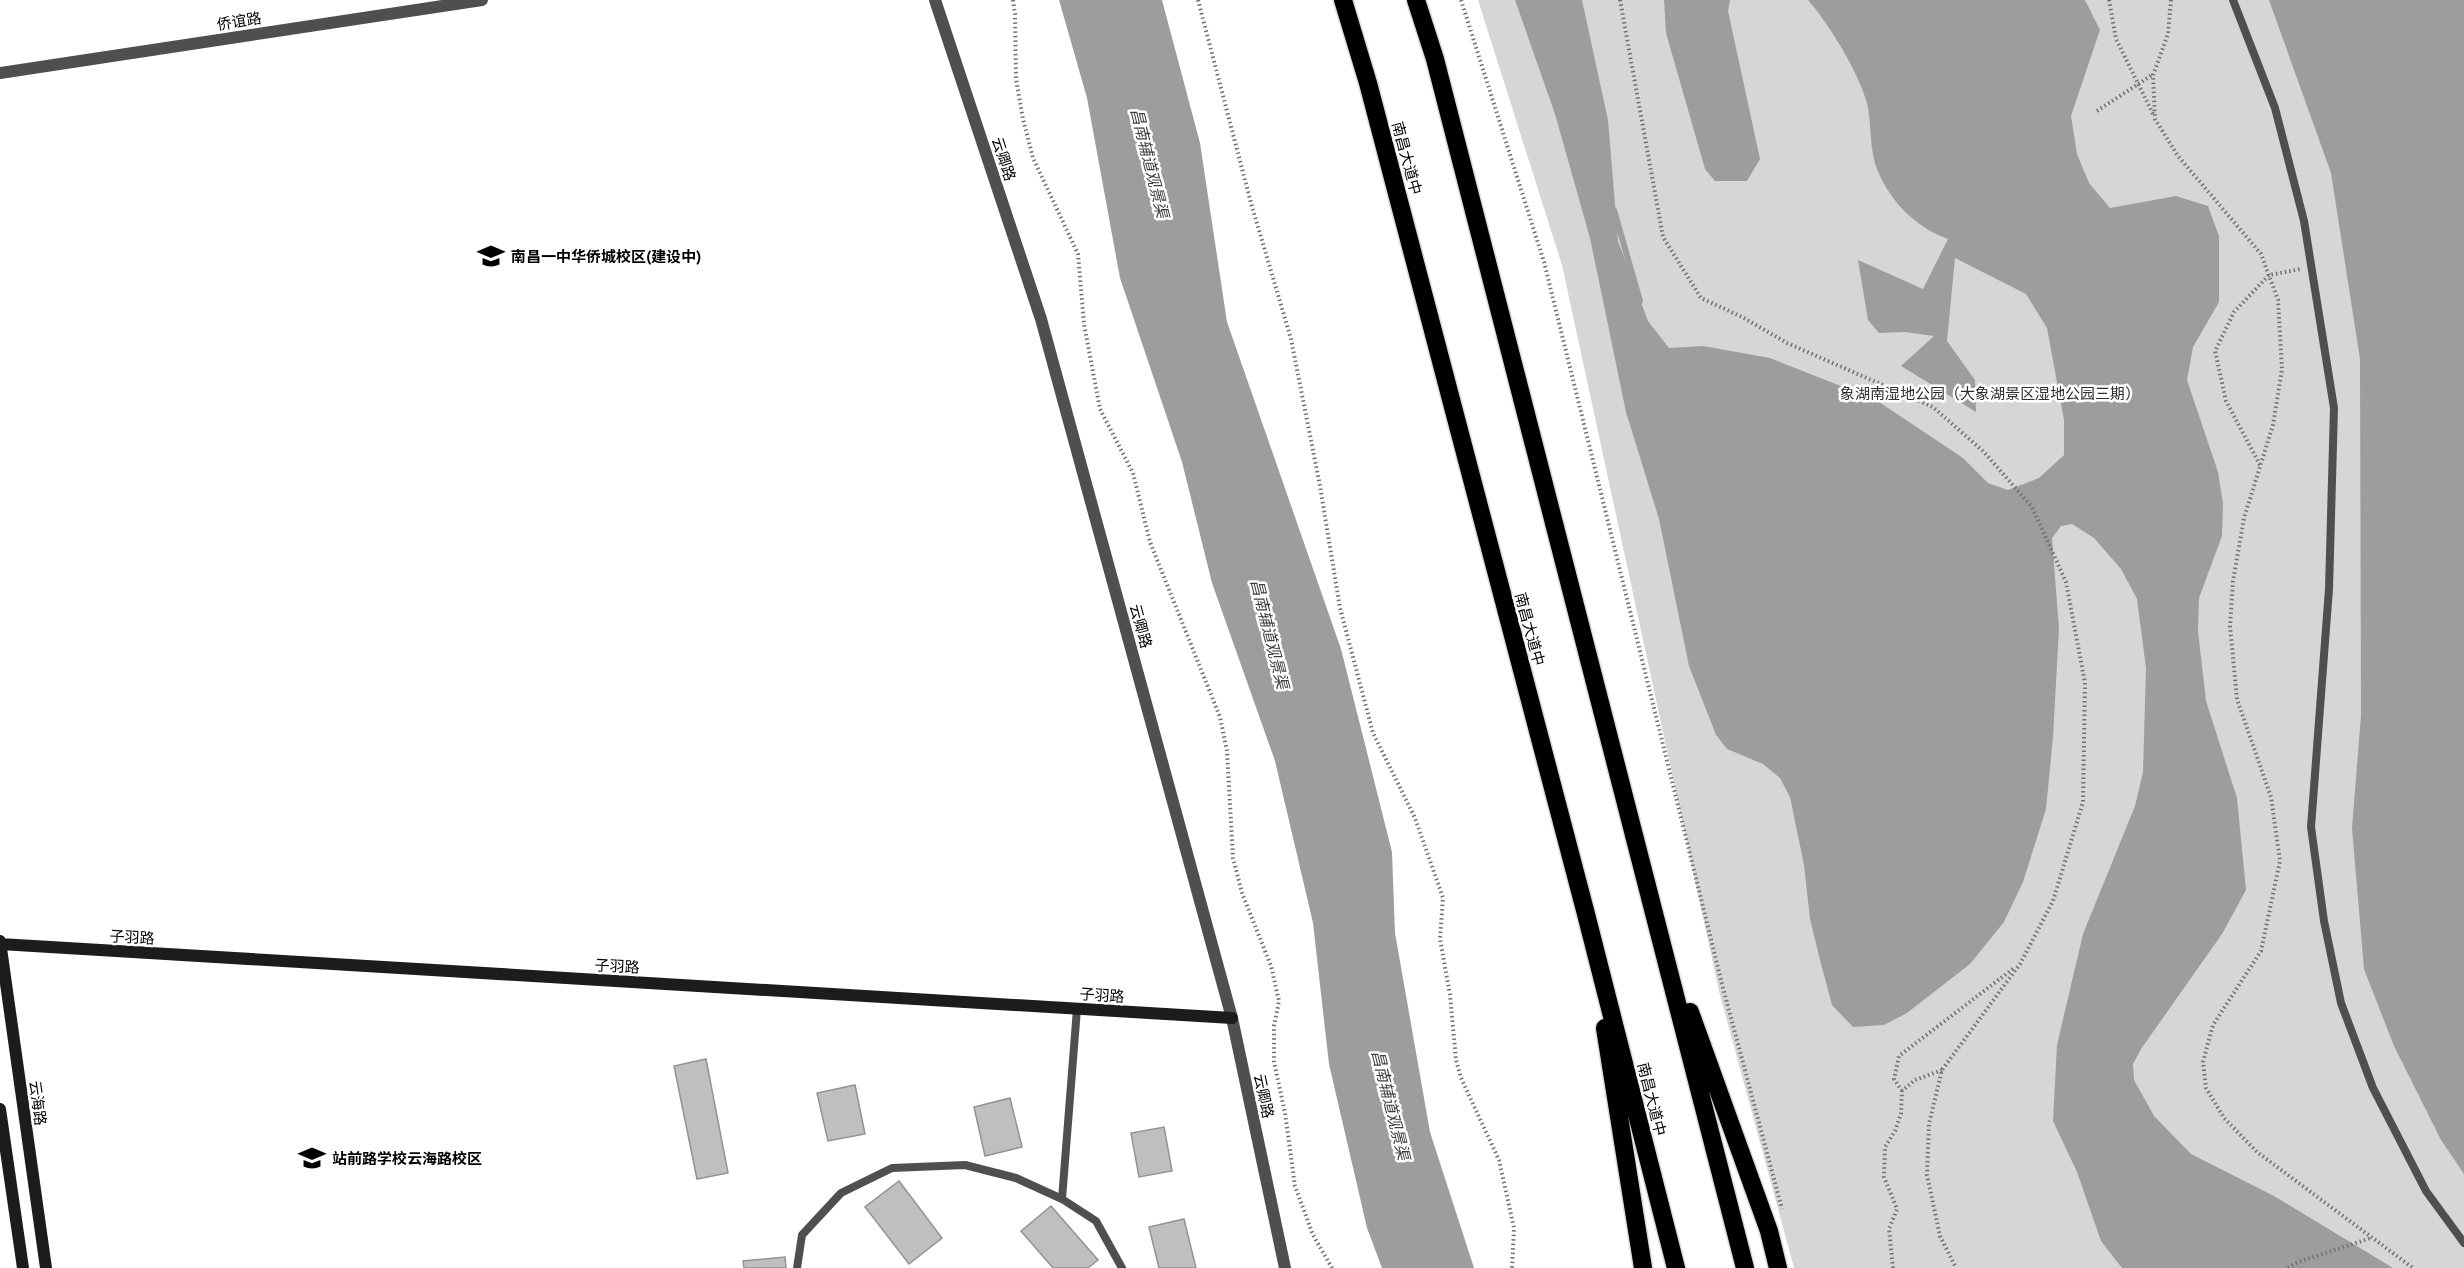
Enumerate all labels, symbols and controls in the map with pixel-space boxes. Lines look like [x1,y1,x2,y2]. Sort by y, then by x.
street label: 侨谊路 [215,9,263,33]
water label: 昌南辅道观景渠 [1128,106,1173,221]
street label: 南昌大道中 [1389,120,1425,196]
street label: 云卿路 [989,135,1019,183]
school or university icon: 南昌一中华侨城校区(建设中) [476,241,506,271]
place label: 南昌一中华侨城校区(建设中) [511,248,701,265]
park label: 象湖南湿地公园（大象湖景区湿地公园三期） [1840,385,2140,402]
water label: 昌南辅道观景渠 [1248,577,1293,692]
street label: 南昌大道中 [1512,591,1548,667]
street label: 云卿路 [1127,602,1155,650]
street label: 子羽路 [109,927,155,947]
street label: 子羽路 [594,956,640,976]
street label: 子羽路 [1079,985,1125,1005]
water label: 昌南辅道观景渠 [1369,1048,1414,1163]
street label: 南昌大道中 [1635,1061,1669,1137]
street label: 云卿路 [1251,1072,1277,1120]
street label: 云海路 [26,1080,50,1126]
school or university icon: 站前路学校云海路校区 [297,1143,327,1173]
place label: 站前路学校云海路校区 [332,1150,482,1167]

